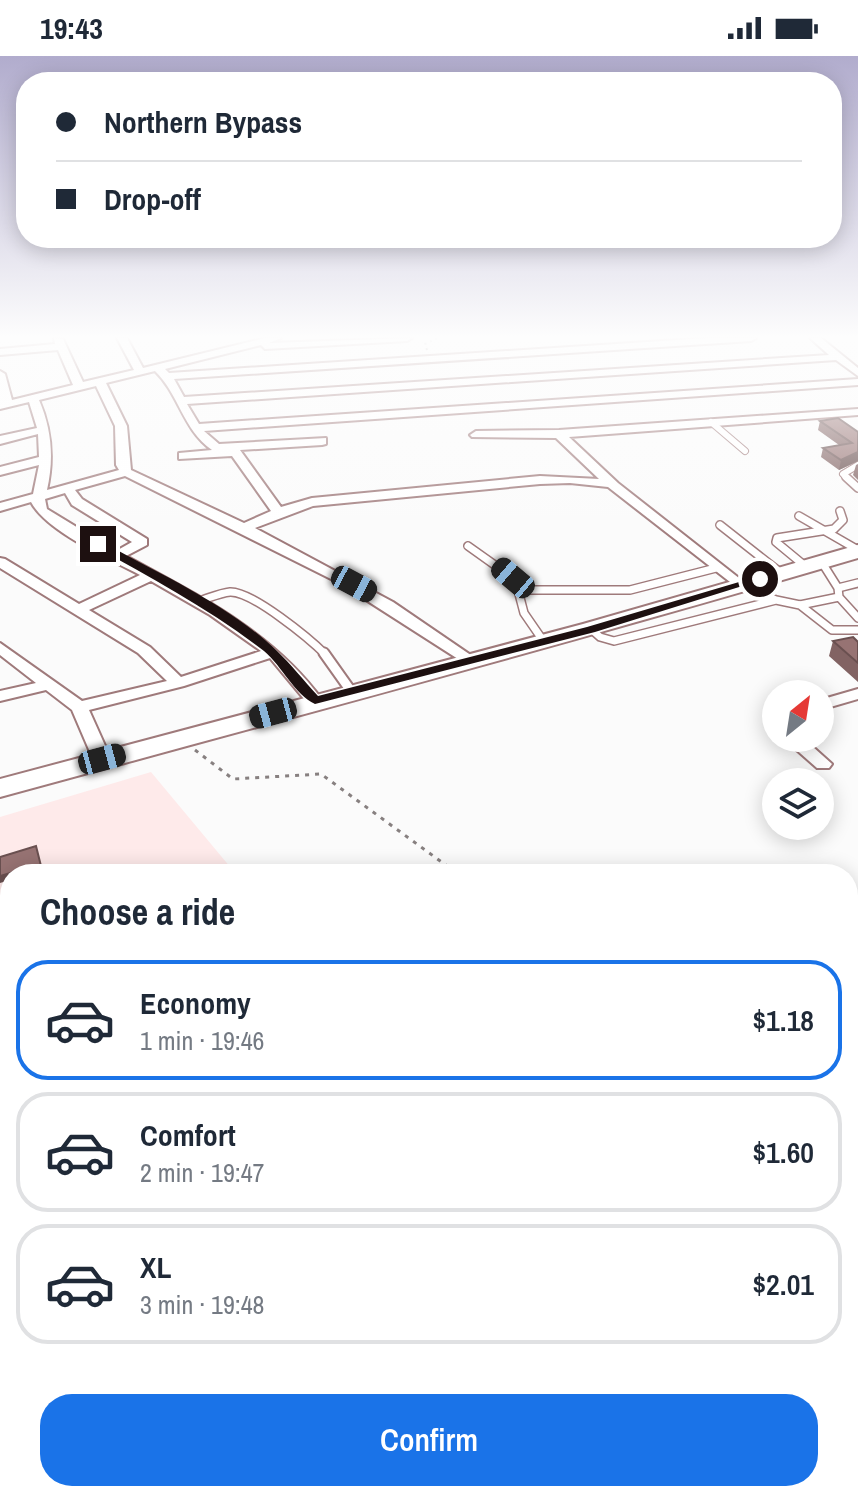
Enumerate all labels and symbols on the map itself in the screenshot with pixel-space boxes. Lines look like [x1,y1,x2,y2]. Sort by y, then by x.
route end [80,526,116,562]
car [487,553,539,603]
route start [742,561,778,597]
car [327,562,381,606]
north arrow [762,680,834,752]
car [247,695,299,731]
car [76,741,128,777]

